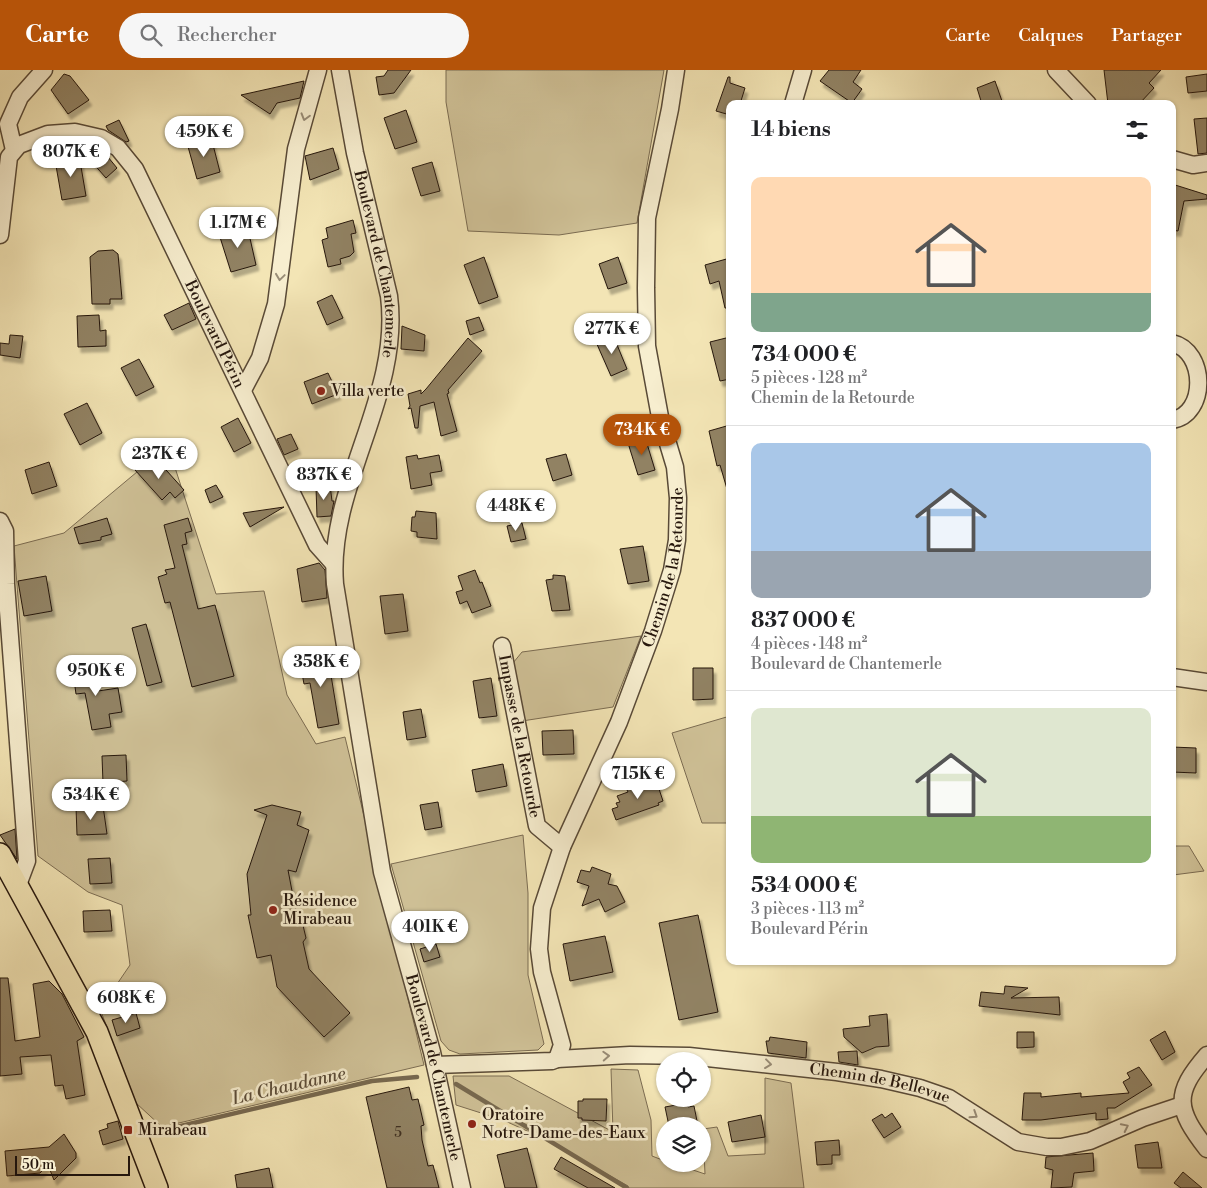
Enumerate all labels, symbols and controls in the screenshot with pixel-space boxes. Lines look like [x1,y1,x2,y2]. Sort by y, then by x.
search box [119,13,469,58]
text: Carte [25,20,89,50]
icon: search [137,21,165,49]
text: Rechercher [177,23,277,47]
text: Carte [945,24,990,47]
text: Calques [1018,24,1083,47]
text: Partager [1111,24,1182,47]
one-way arrow [300,112,310,120]
pin: 459K € [163,116,245,158]
icon: filters [1123,116,1151,144]
text: 14 biens [751,117,831,143]
text: 459K € [176,122,232,142]
pin: 807K € [30,136,112,178]
text: 807K € [42,142,100,162]
street label: Boulevard de Chantemerle [349,167,401,360]
pin: 1.17M € [192,206,284,249]
icon: home [906,210,996,300]
text: 1.17M € [210,213,266,233]
one-way arrow [275,273,286,281]
street label: Boulevard Périn [180,276,250,392]
pin: 277K € [571,312,653,355]
text: 277K € [585,319,639,339]
text: 734 000 € [751,342,856,368]
text: 5 pièces · 128 m² [751,368,867,388]
place label: Villa verte [330,381,404,401]
marker: Villa verte [315,385,327,397]
text: Chemin de la Retourde [751,388,915,408]
pin: 734K € [601,414,683,456]
text: 734K € [614,420,670,440]
pin: 237K € [118,438,200,480]
text: 237K € [132,444,186,464]
pin: 837K € [283,458,365,501]
text: 837K € [297,465,351,485]
icon: home [906,475,996,565]
street label: Chemin de la Retourde [638,486,688,650]
pin: 448K € [475,490,557,532]
text: 448K € [487,496,545,516]
text: 837 000 € [751,608,855,634]
text: 4 pièces · 148 m² [751,634,867,654]
pin: 358K € [280,646,362,688]
text: 358K € [293,652,349,672]
street label: Impasse de la Retourde [494,653,545,820]
pin: 950K € [55,654,137,697]
text: Boulevard de Chantemerle [751,654,942,674]
text: 950K € [67,661,125,681]
icon: home [906,740,996,830]
pin: 715K € [597,758,679,800]
text: 715K € [611,764,665,784]
pin: 534K € [50,778,132,821]
text: 534K € [63,785,119,805]
text: 534 000 € [751,873,857,899]
place label: Résidence Mirabeau [283,891,357,929]
text: 3 pièces · 113 m² [751,899,864,919]
marker: Résidence Mirabeau [267,904,279,916]
pin: 401K € [389,910,471,953]
text: 401K € [402,917,458,937]
text: Boulevard Périn [751,919,868,939]
street label: Boulevard de Chantemerle [401,971,466,1163]
pin: 608K € [85,982,167,1024]
text: 608K € [97,988,155,1008]
one-way arrow [602,1051,610,1062]
map controls [656,1052,711,1172]
button: locate [656,1052,711,1107]
one-way arrow [764,1058,772,1068]
street label: Chemin de Bellevue [808,1059,953,1108]
water label: La Chaudanne [229,1062,349,1110]
place label: Oratoire Notre-Dame-des-Eaux [482,1105,646,1143]
one-way arrow [969,1108,978,1118]
button: layers [656,1117,711,1172]
marker: Oratoire Notre-Dame-des-Eaux [466,1118,478,1130]
place label: Mirabeau [138,1120,207,1140]
one-way arrow [1120,1122,1129,1133]
marker: Mirabeau [122,1124,134,1136]
house number: 5 [394,1124,402,1142]
scale bar [15,1153,130,1176]
text: 50 m [22,1156,54,1174]

